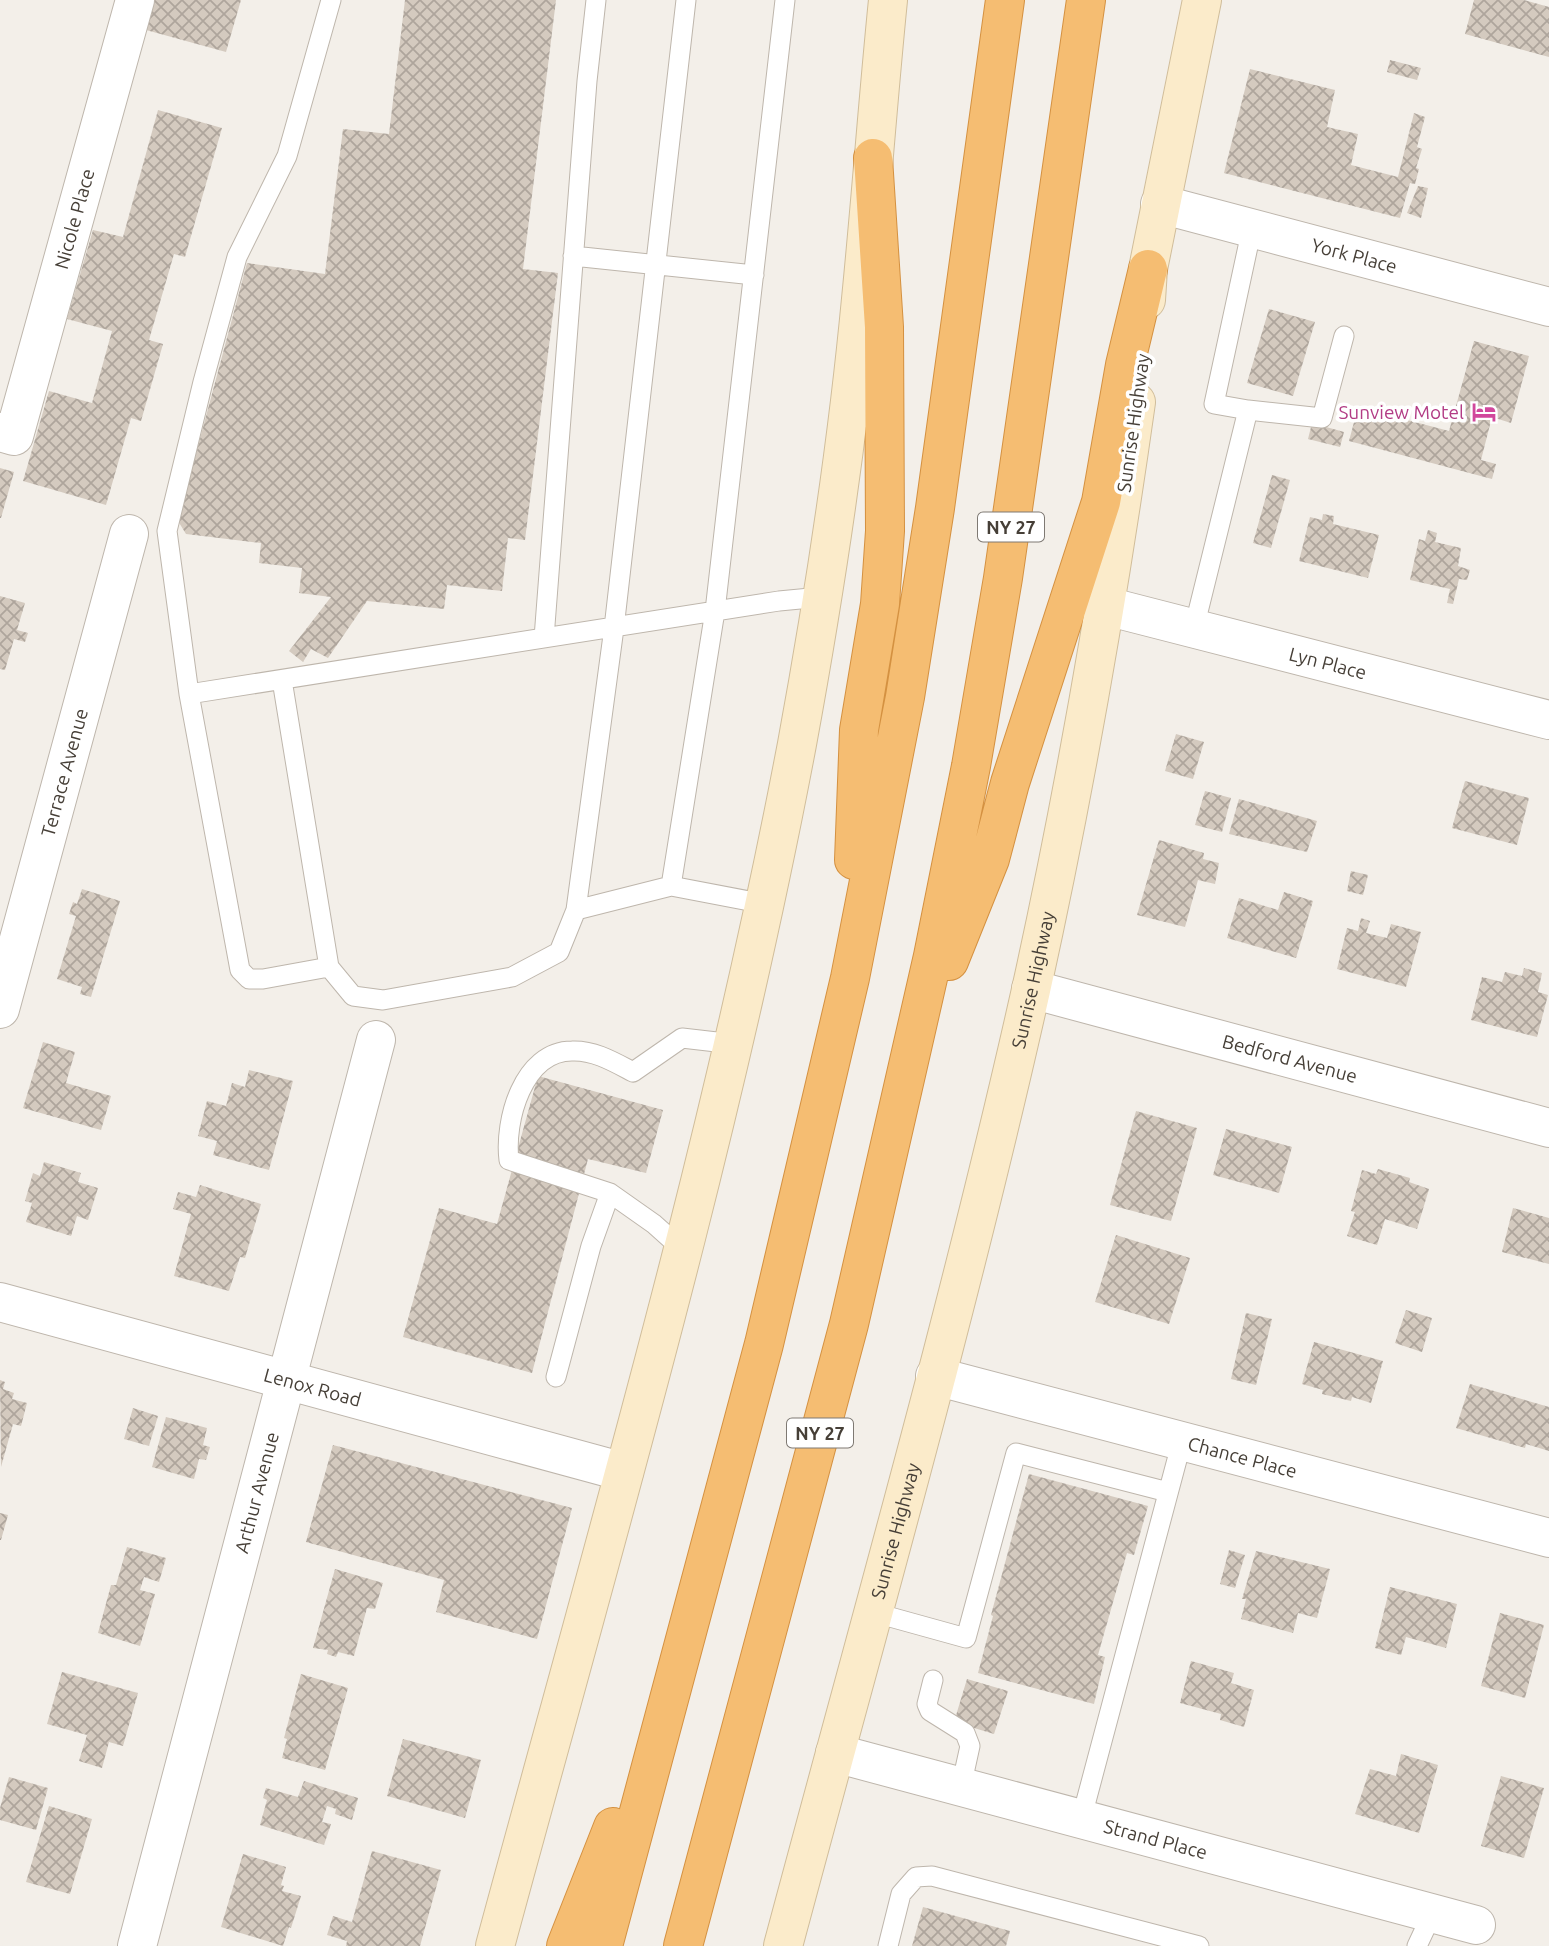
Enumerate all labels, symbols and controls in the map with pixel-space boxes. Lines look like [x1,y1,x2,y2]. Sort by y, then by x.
street label: Nicole Place [50,166,99,272]
street label: York Place [1309,234,1400,277]
street label: Sunrise Highway [1112,352,1154,494]
hotel icon: Sunview Motel [1470,398,1498,426]
place label: Sunview Motel [1338,401,1464,423]
road number: NY 27 [978,512,1044,542]
street label: Lyn Place [1287,643,1369,684]
street label: Terrace Avenue [36,706,92,839]
street label: Sunrise Highway [1007,909,1059,1051]
street label: Bedford Avenue [1220,1030,1360,1087]
street label: Lenox Road [262,1363,364,1411]
road number: NY 27 [787,1418,853,1448]
street label: Arthur Avenue [230,1430,283,1555]
street label: Chance Place [1185,1432,1300,1482]
street label: Sunrise Highway [866,1461,924,1601]
street label: Strand Place [1102,1815,1210,1863]

